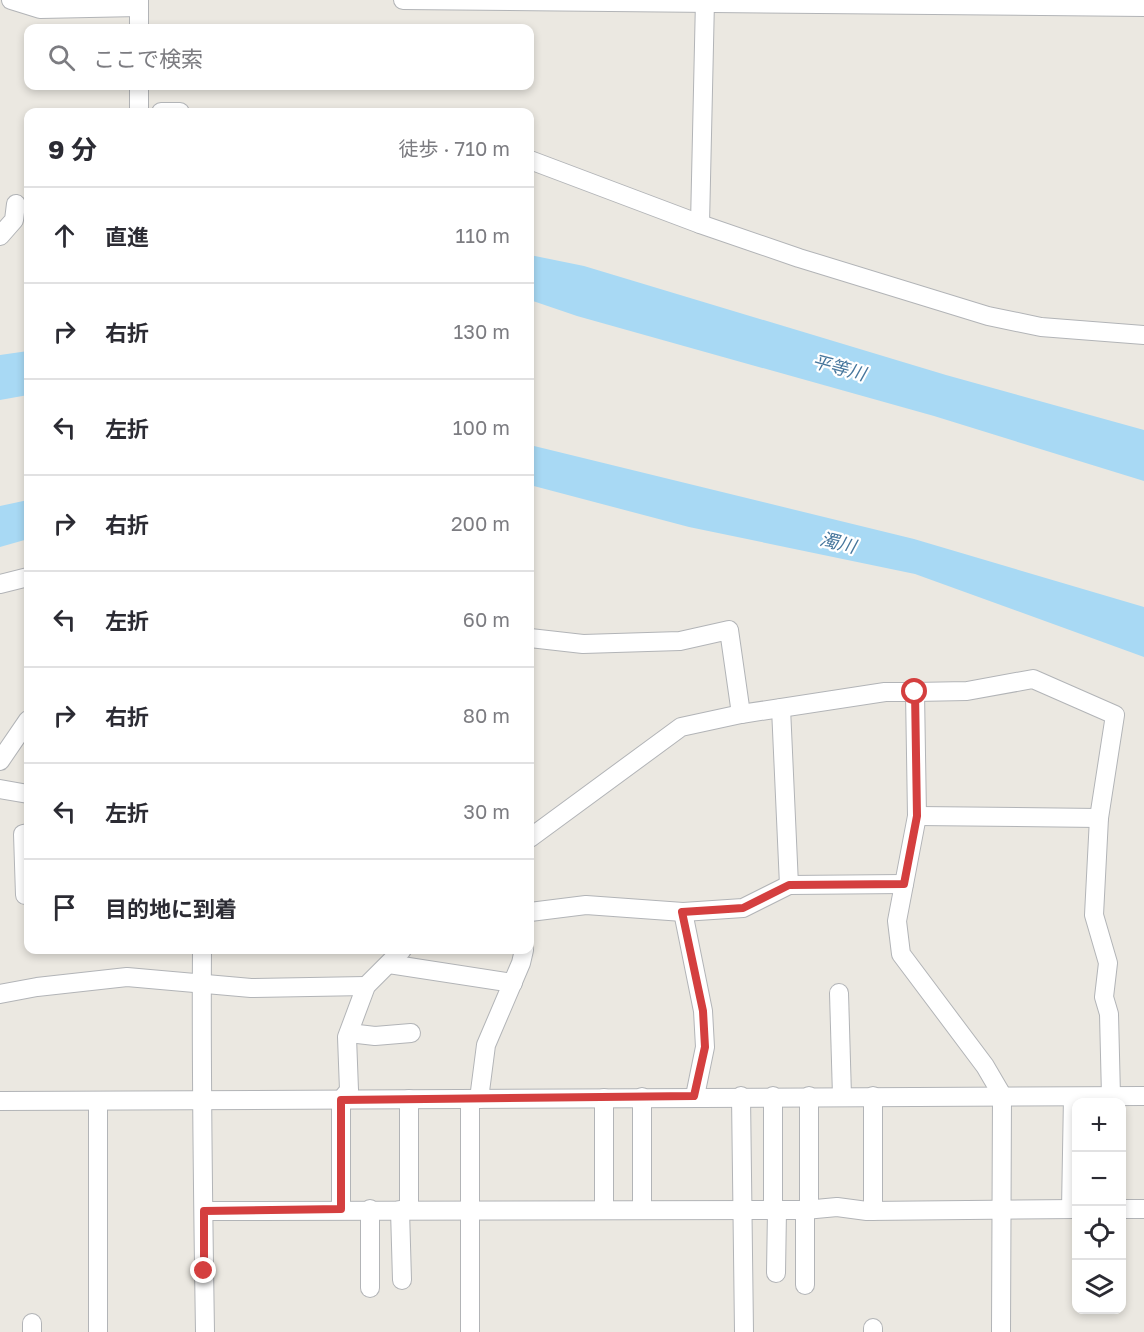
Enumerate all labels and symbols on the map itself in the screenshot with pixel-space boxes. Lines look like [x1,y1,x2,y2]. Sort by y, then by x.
water label: 平等川 [810,349,870,385]
water label: 濁川 [818,527,860,558]
route start [901,678,927,704]
route end [190,1257,216,1283]

